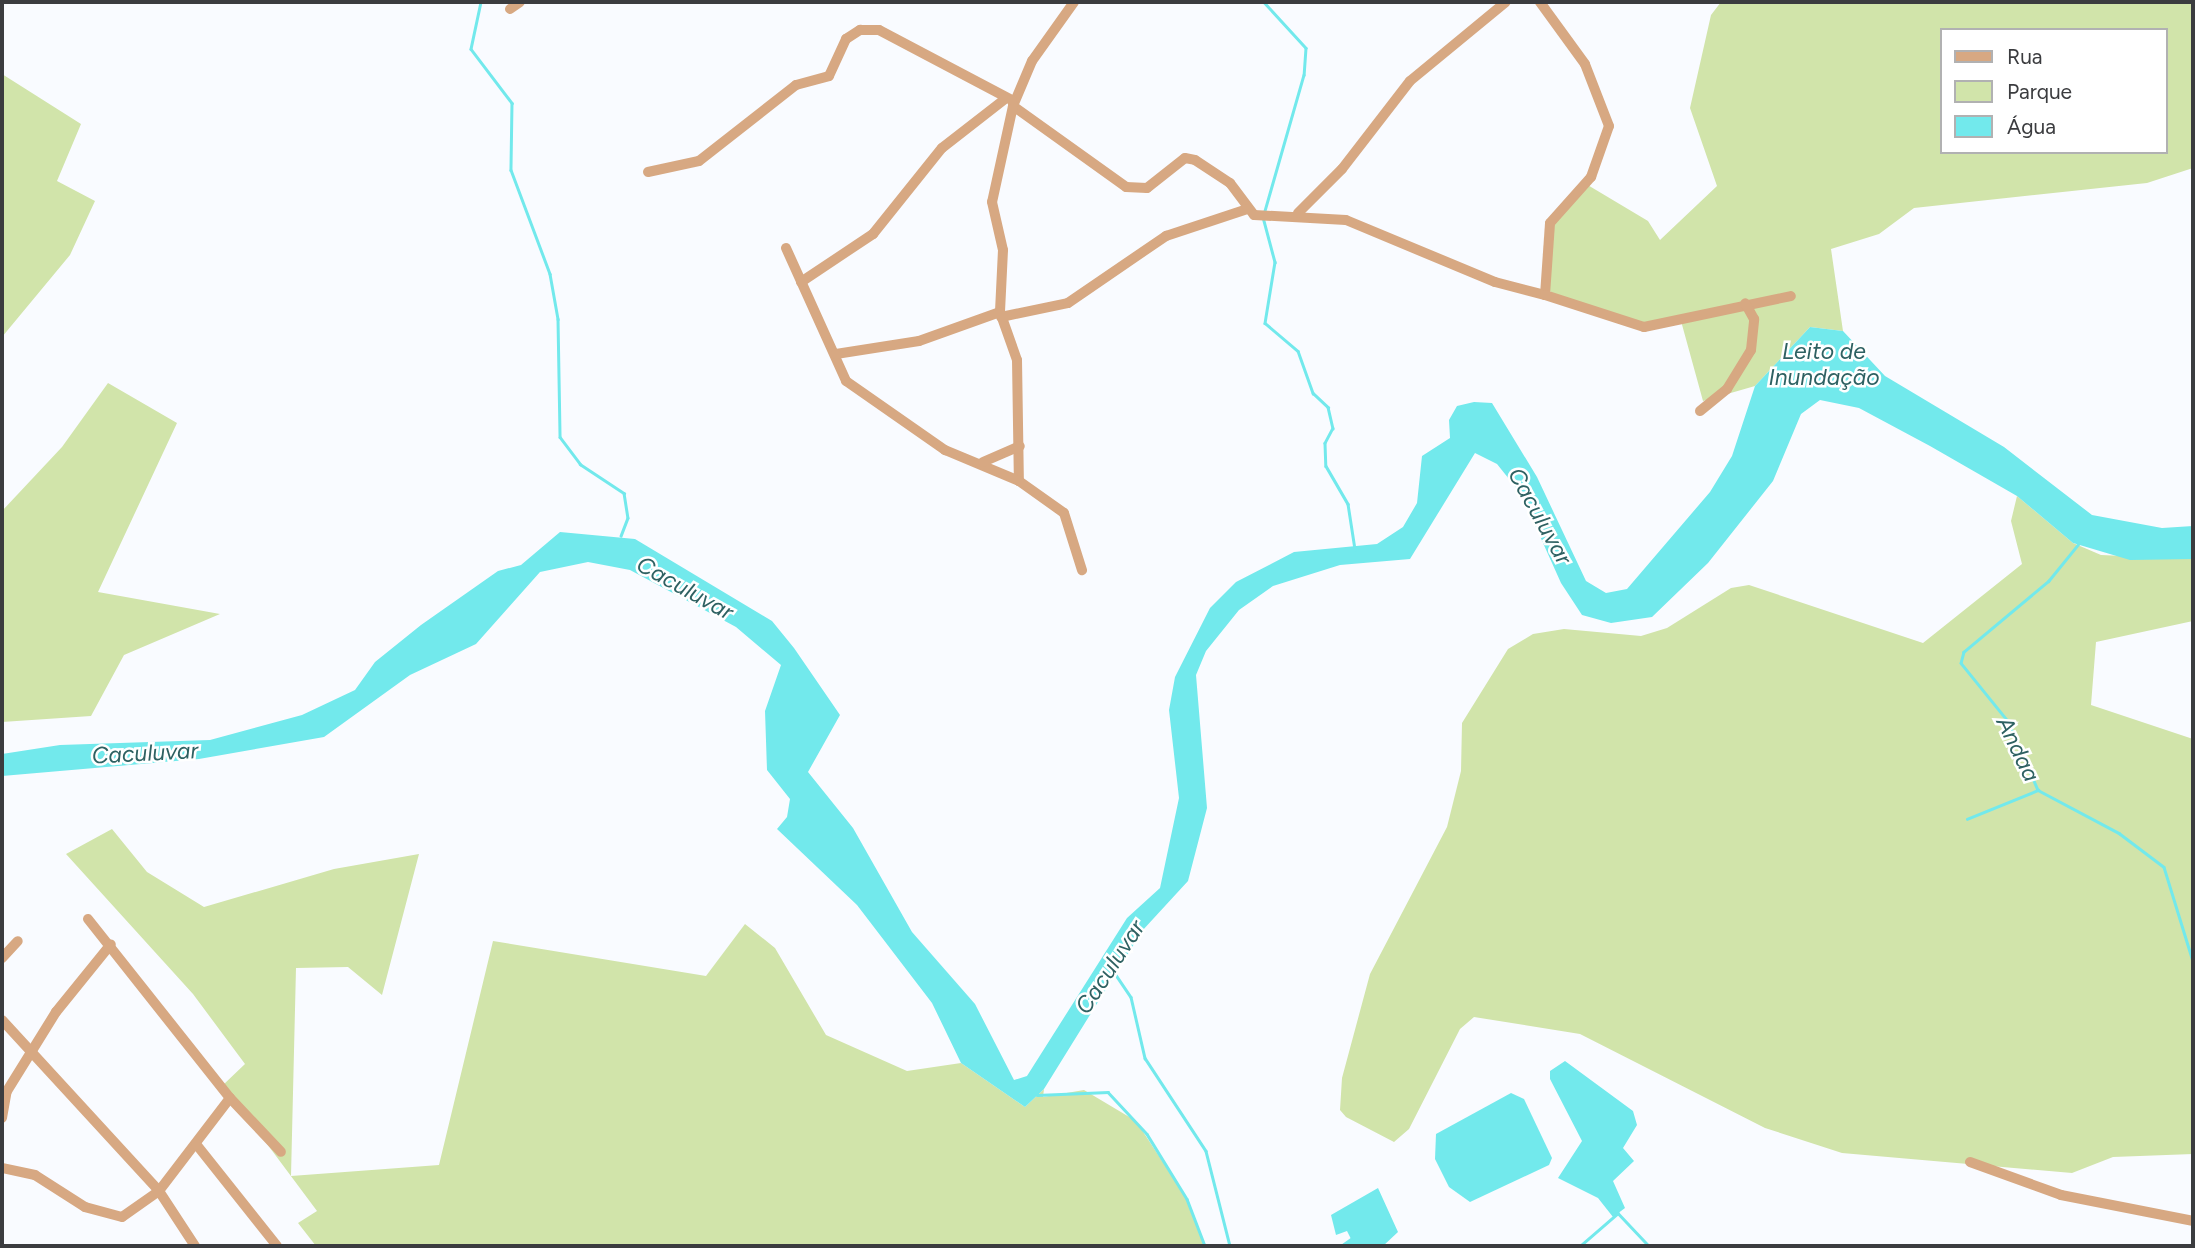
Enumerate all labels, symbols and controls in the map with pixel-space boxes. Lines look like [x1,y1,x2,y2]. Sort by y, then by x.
legend [1940,28,2167,154]
text: Rua [2007,44,2043,69]
text: Parque [2007,79,2072,104]
text: Água [2007,114,2056,139]
water label: Leito de Inundação [1768,337,1880,391]
water label: Caculuvar [1502,463,1578,569]
water label: Caculuvar [632,550,738,626]
water label: Andaa [1990,712,2046,786]
water label: Caculuvar [91,736,199,770]
water label: Caculuvar [1069,915,1151,1019]

